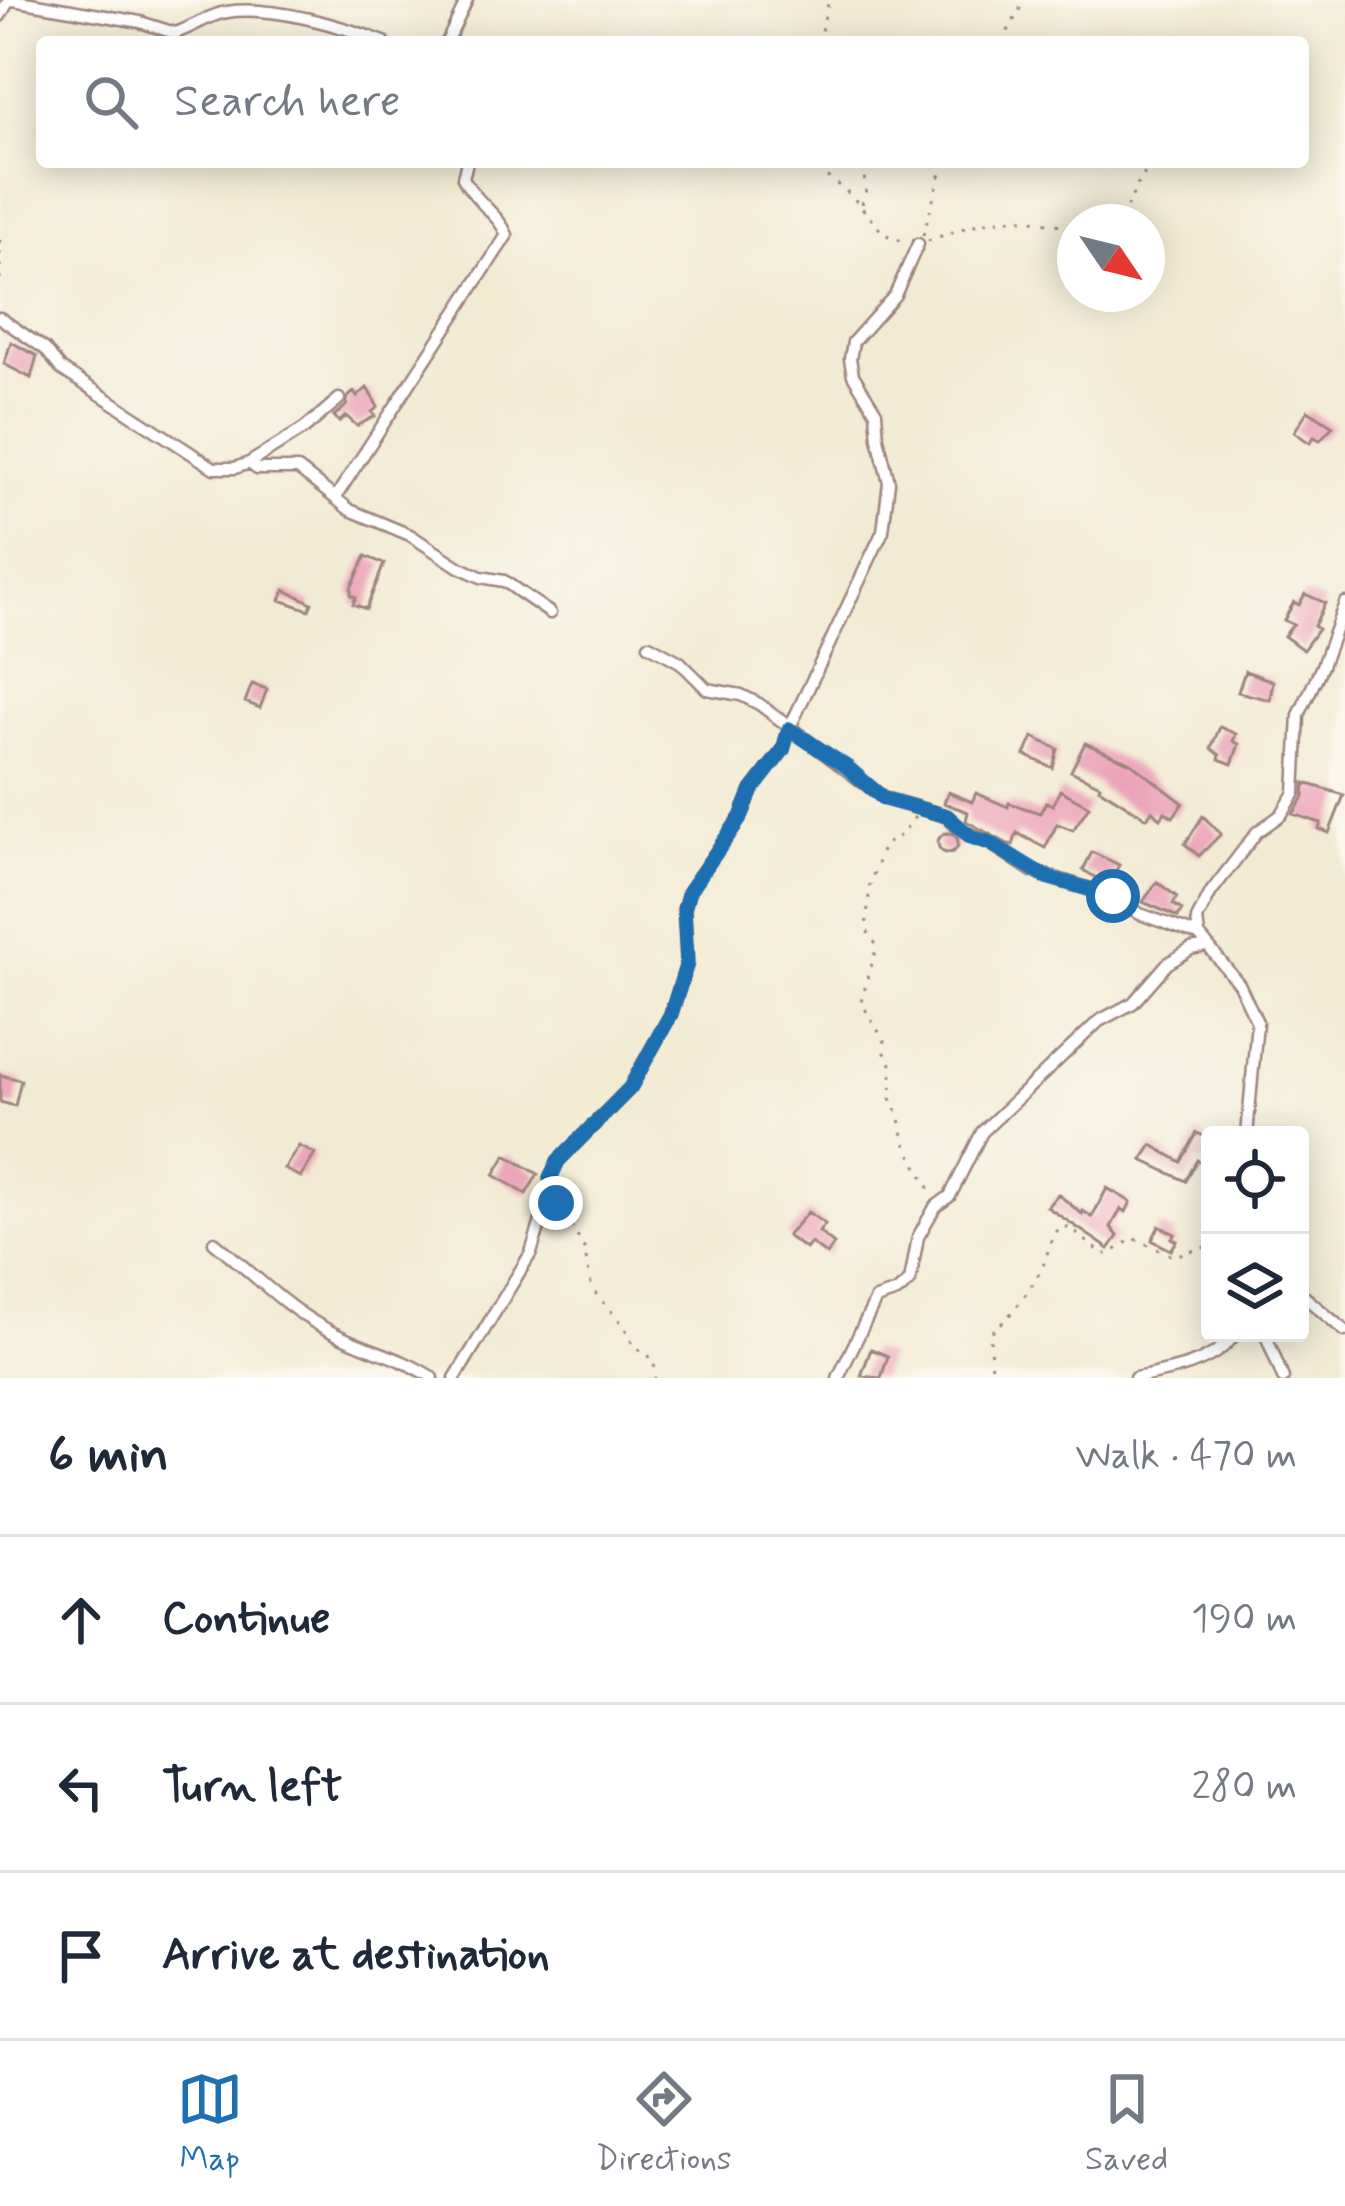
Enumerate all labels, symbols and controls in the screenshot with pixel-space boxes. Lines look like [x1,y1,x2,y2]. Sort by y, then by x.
search box [36,36,1309,168]
icon: search [78,69,144,135]
text: Search here [174,73,401,132]
north arrow [1057,204,1165,312]
route start [1086,869,1140,923]
map controls [1201,1126,1309,1342]
button: locate [1201,1126,1309,1234]
route end [529,1176,583,1230]
button: layers [1201,1234,1309,1342]
text: 6 min [48,1423,169,1489]
text: Walk · 470 m [1075,1431,1297,1482]
icon: ahead [48,1587,114,1653]
text: Continue [162,1590,330,1649]
text: 190 m [1191,1594,1297,1645]
icon: left [48,1755,114,1821]
text: Turn left [162,1758,342,1817]
text: 280 m [1192,1762,1297,1813]
icon: arrive [48,1923,114,1989]
text: Arrive at destination [162,1926,550,1985]
tab: Map [177,2066,243,2182]
tab: Directions [596,2066,732,2182]
tab: Saved [1085,2066,1168,2182]

